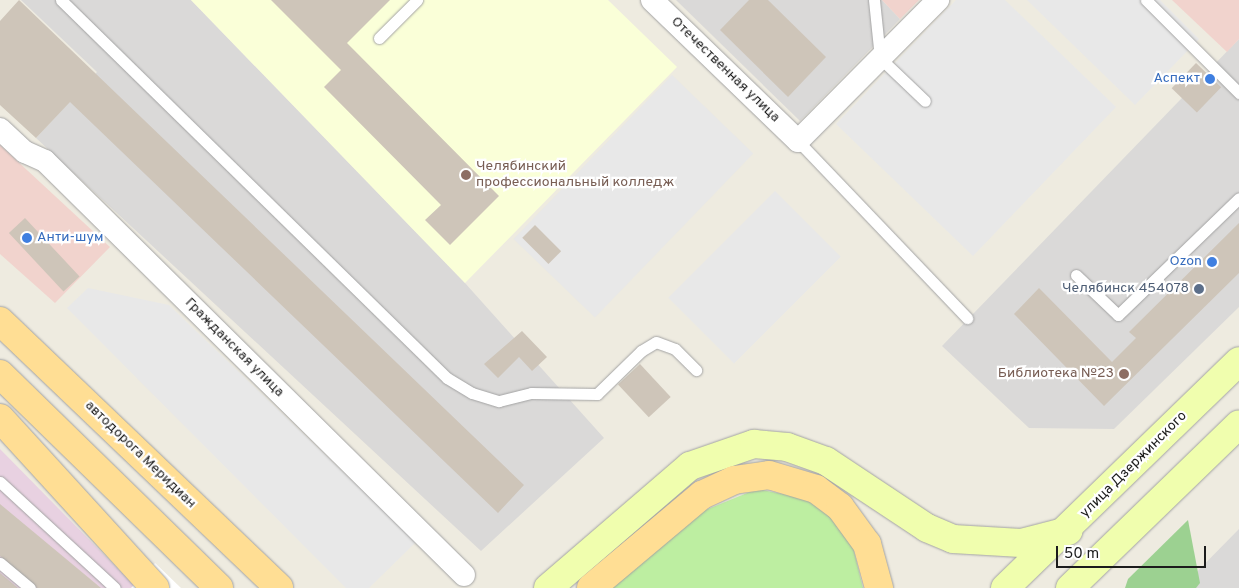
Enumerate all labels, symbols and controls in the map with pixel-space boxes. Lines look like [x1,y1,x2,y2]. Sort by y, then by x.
street label: Отечественная улица [667,14,783,126]
place label: Аспект [1153,71,1200,87]
marker: Аспект [1204,73,1216,85]
place label: Челябинский профессиональный колледж [476,159,674,192]
marker: Челябинский профессиональный колледж [460,169,472,181]
place label: Анти-шум [37,230,103,246]
marker: Анти-шум [21,232,33,244]
place label: Ozon [1169,254,1202,270]
marker: Ozon [1206,256,1218,268]
place label: Челябинск 454078 [1062,281,1189,297]
marker: Челябинск 454078 [1193,283,1205,295]
street label: Гражданская улица [181,295,287,401]
place label: Библиотека №23 [998,366,1114,382]
marker: Библиотека №23 [1118,368,1130,380]
street label: автодорога Меридиан [81,398,199,512]
street label: улица Дзержинского [1077,408,1191,522]
scale bar [1059,536,1209,568]
text: 50 m [1064,545,1099,564]

